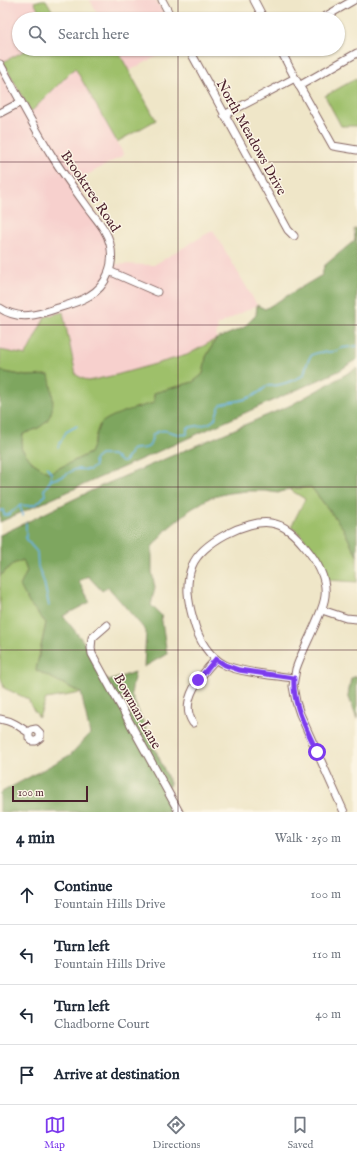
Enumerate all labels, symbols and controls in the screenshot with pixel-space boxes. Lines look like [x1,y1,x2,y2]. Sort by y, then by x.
search box [12,12,345,56]
icon: search [26,23,48,45]
text: Search here [58,25,129,44]
street label: North Meadows Drive [212,76,291,199]
street label: Brooktree Road [56,147,124,236]
street label: Bowman Lane [109,671,165,753]
route end [189,671,207,689]
route start [308,743,326,761]
scale bar [12,784,88,803]
text: 100 m [18,786,44,800]
text: 4 min [16,828,55,849]
text: Walk · 250 m [275,830,341,847]
text: Continue [54,877,112,896]
icon: ahead [16,884,38,906]
text: 100 m [311,886,341,903]
text: Fountain Hills Drive [54,896,166,913]
text: Turn left [54,937,110,956]
icon: left [16,944,38,966]
text: 110 m [312,946,341,963]
text: Fountain Hills Drive [54,956,166,973]
text: Turn left [54,997,110,1016]
icon: left [16,1004,38,1026]
text: 40 m [315,1006,341,1023]
text: Chadborne Court [54,1016,149,1033]
icon: arrive [16,1064,38,1086]
text: Arrive at destination [54,1065,180,1084]
tab: Map [44,1114,66,1152]
tab: Directions [153,1114,200,1152]
tab: Saved [287,1114,313,1152]

